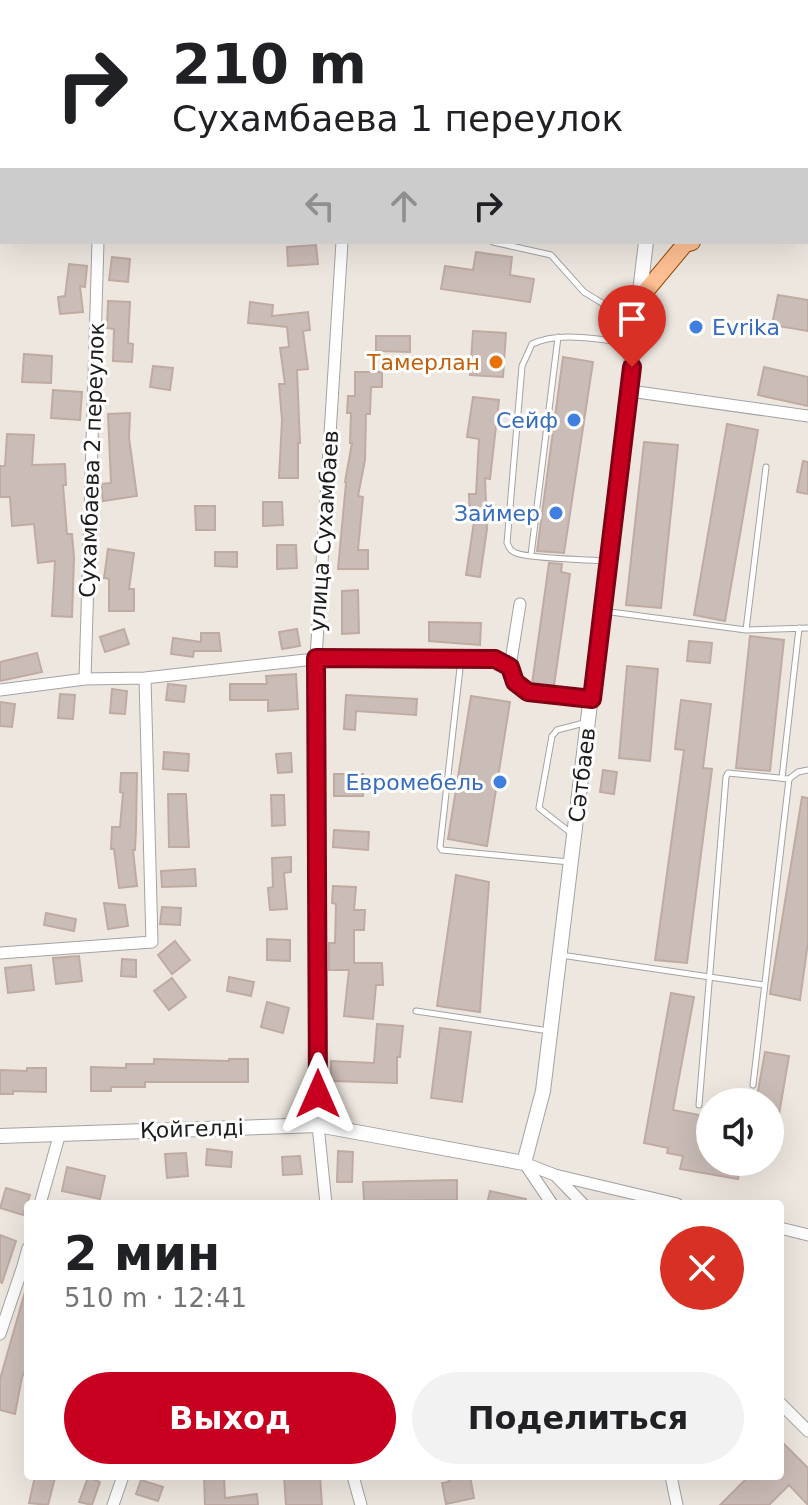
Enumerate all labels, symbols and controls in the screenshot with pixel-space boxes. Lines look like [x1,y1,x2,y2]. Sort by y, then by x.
text: 210 m [172,31,367,96]
icon: right [40,32,144,136]
text: Сухамбаева 1 переулок [172,98,623,139]
icon: left [298,184,342,228]
icon: ahead [382,184,426,228]
icon: right [466,184,510,228]
pin [598,285,666,367]
icon: arrive [610,297,654,341]
place label: Evrika [712,315,780,340]
marker: Evrika [687,318,705,336]
street label: Сухамбаева 2 переулок [75,322,109,598]
place label: Тамерлан [366,350,480,375]
marker: Тамерлан [487,353,505,371]
place label: Сейф [496,408,558,433]
marker: Сейф [565,411,583,429]
street label: улица Сухамбаев [304,429,344,633]
place label: Займер [454,501,540,526]
marker: Займер [547,504,565,522]
street label: Сәтбаев [564,726,600,824]
place label: Евромебель [345,770,484,795]
marker: Евромебель [491,773,509,791]
position arrow [276,1052,360,1136]
map controls [696,1088,784,1176]
button: sound [696,1088,784,1176]
street label: Қойгелді [140,1115,244,1143]
text: 2 мин [64,1225,220,1281]
button: close [660,1226,744,1310]
text: 510 m · 12:41 [64,1283,247,1313]
button: Выход [64,1372,396,1464]
button: Поделиться [412,1372,744,1464]

